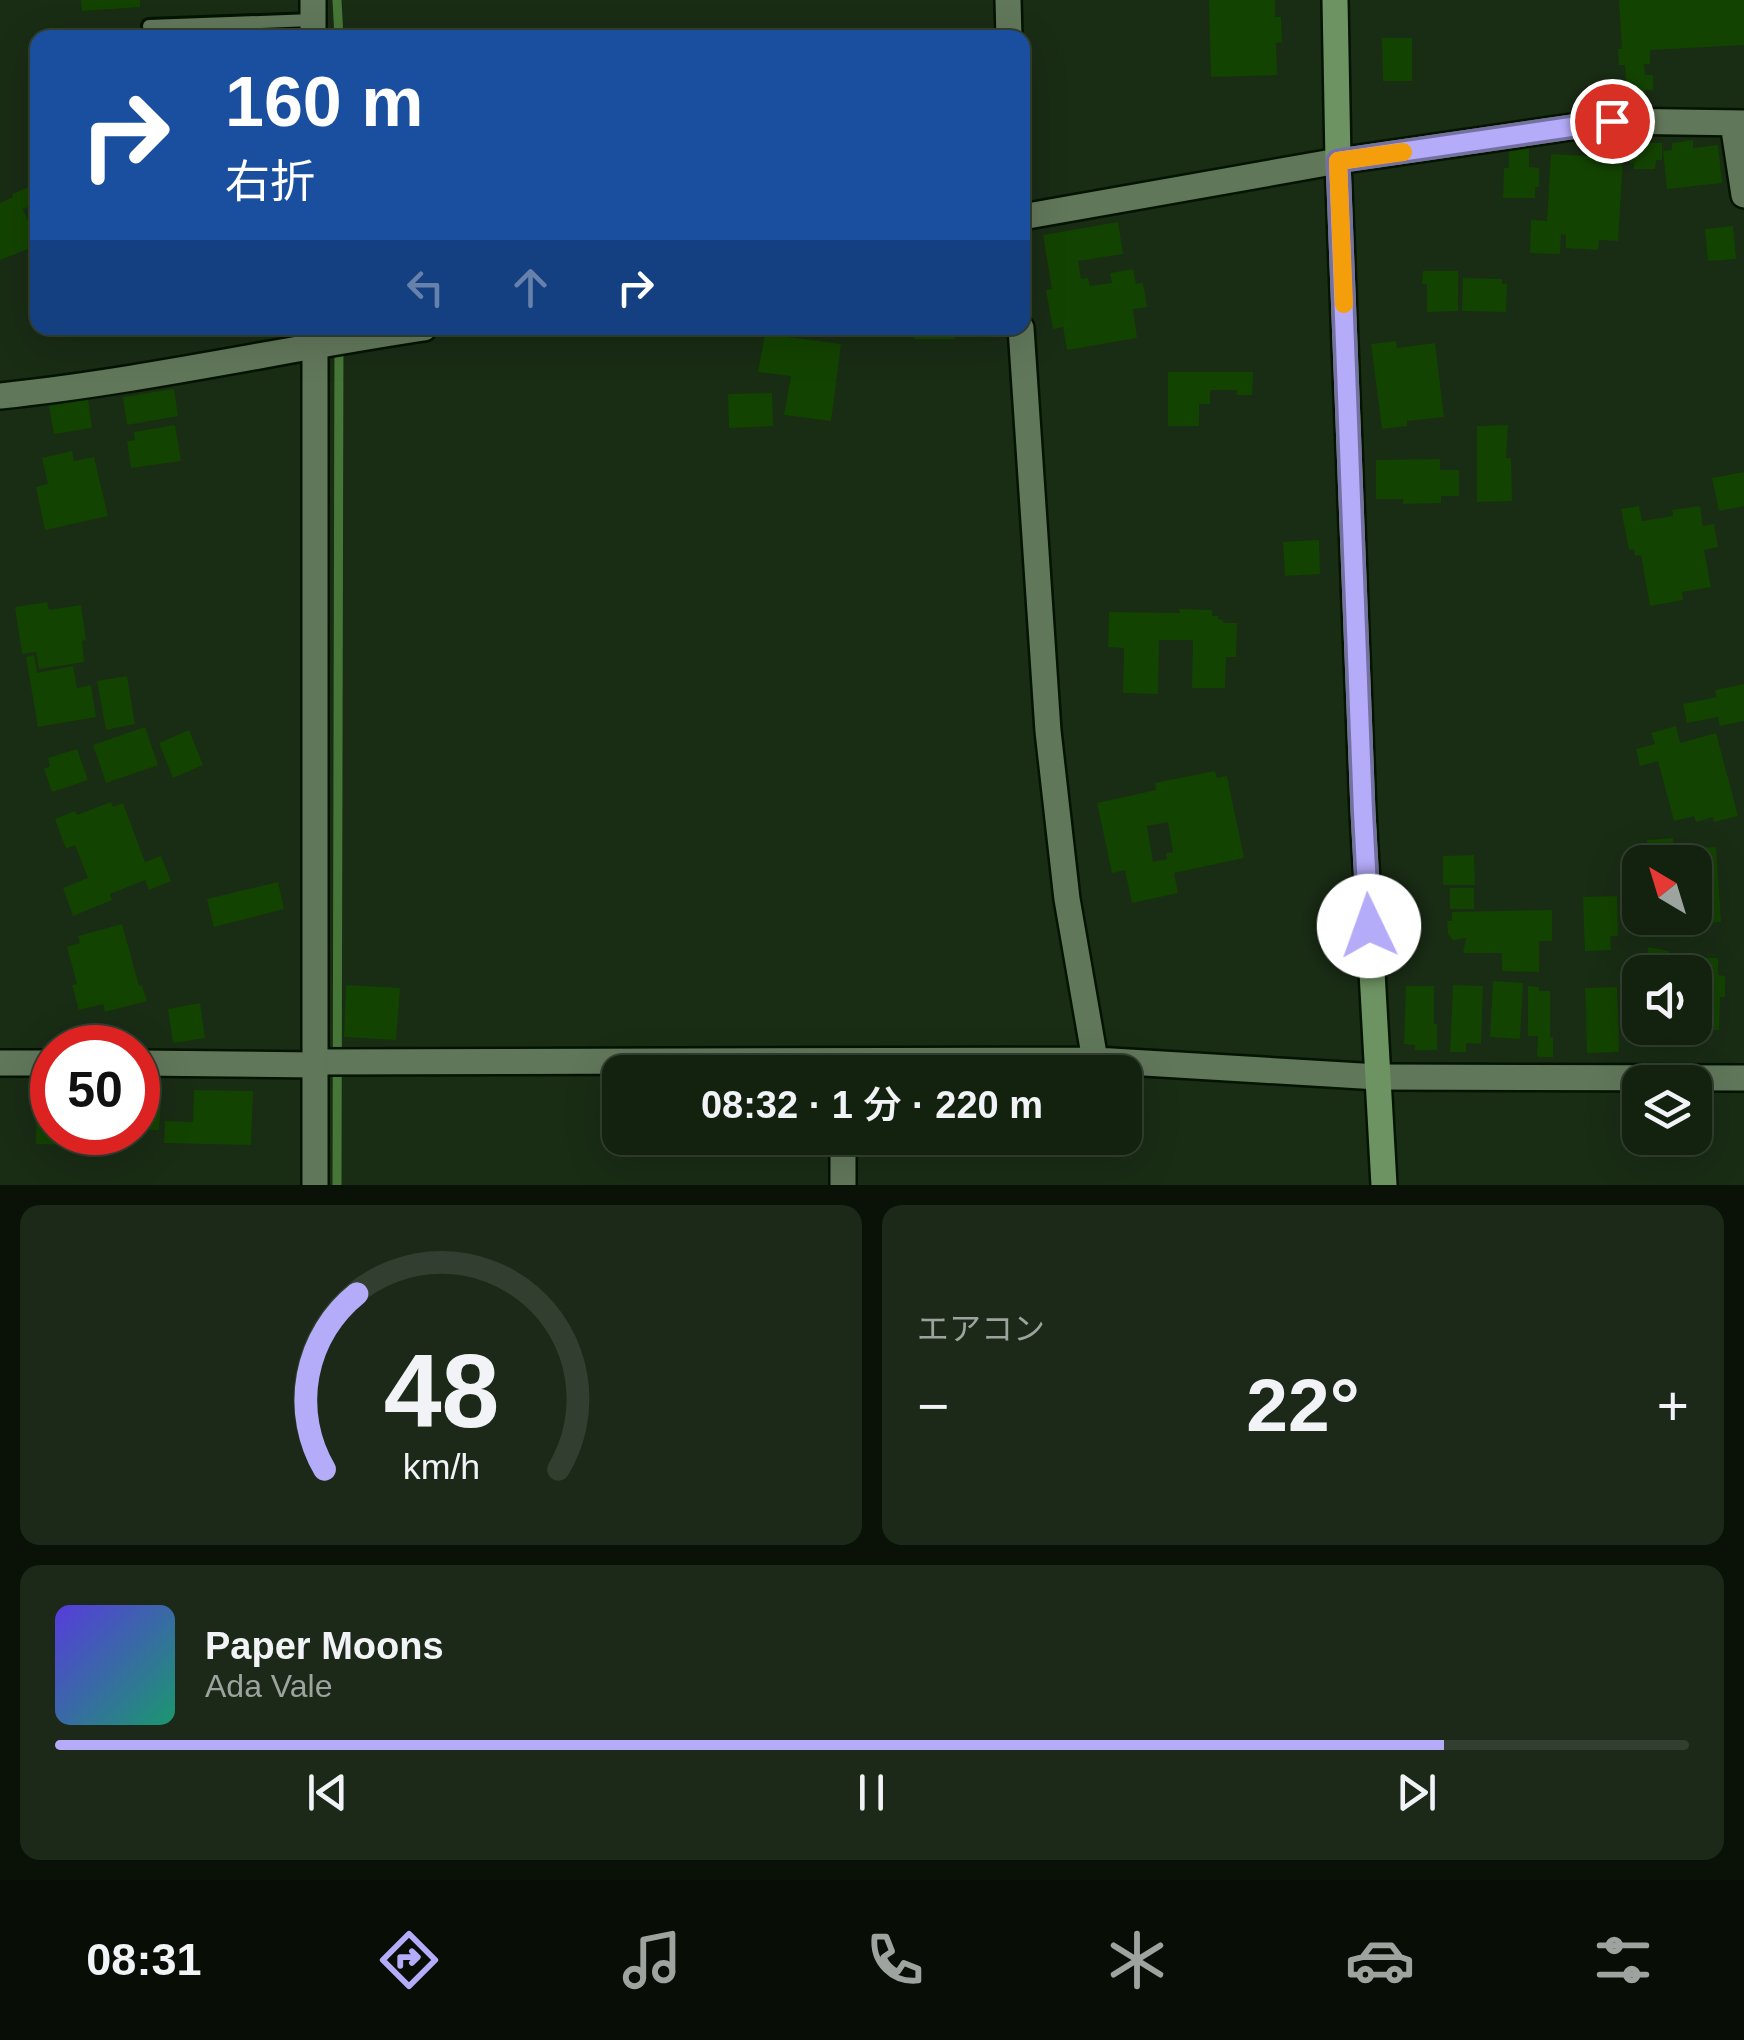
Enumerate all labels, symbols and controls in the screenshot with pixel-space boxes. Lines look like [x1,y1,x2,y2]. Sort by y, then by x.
text: 160 m [225,63,423,141]
icon: right [60,70,190,200]
pin [1570,79,1655,164]
icon: arrive [1585,94,1640,149]
text: 右折 [225,156,315,207]
icon: left [398,260,453,315]
icon: ahead [503,260,558,315]
icon: right [608,260,663,315]
north arrow [1622,845,1712,935]
map controls [1622,845,1712,1155]
position arrow [1317,874,1421,978]
button: sound [1622,955,1712,1045]
speed limit sign: 50 [30,1025,160,1155]
button: layers [1622,1065,1712,1155]
text: 08:32 · 1 分 · 220 m [701,1084,1043,1126]
text: エアコン [917,1311,1045,1347]
text: 48 [383,1333,499,1449]
text: 22° [1246,1363,1360,1447]
text: − [917,1375,949,1437]
text: + [1657,1375,1689,1437]
text: km/h [402,1447,480,1487]
text: Paper Moons [205,1625,444,1667]
text: Ada Vale [205,1668,333,1704]
icon: previous [300,1765,355,1820]
icon: pause [844,1765,899,1820]
icon: next [1389,1765,1444,1820]
icon: directions [374,1925,444,1995]
icon: music [617,1925,687,1995]
icon: phone [860,1925,930,1995]
icon: climate [1102,1925,1172,1995]
icon: car [1345,1925,1415,1995]
icon: filters [1588,1925,1658,1995]
text: 08:31 [86,1934,201,1985]

